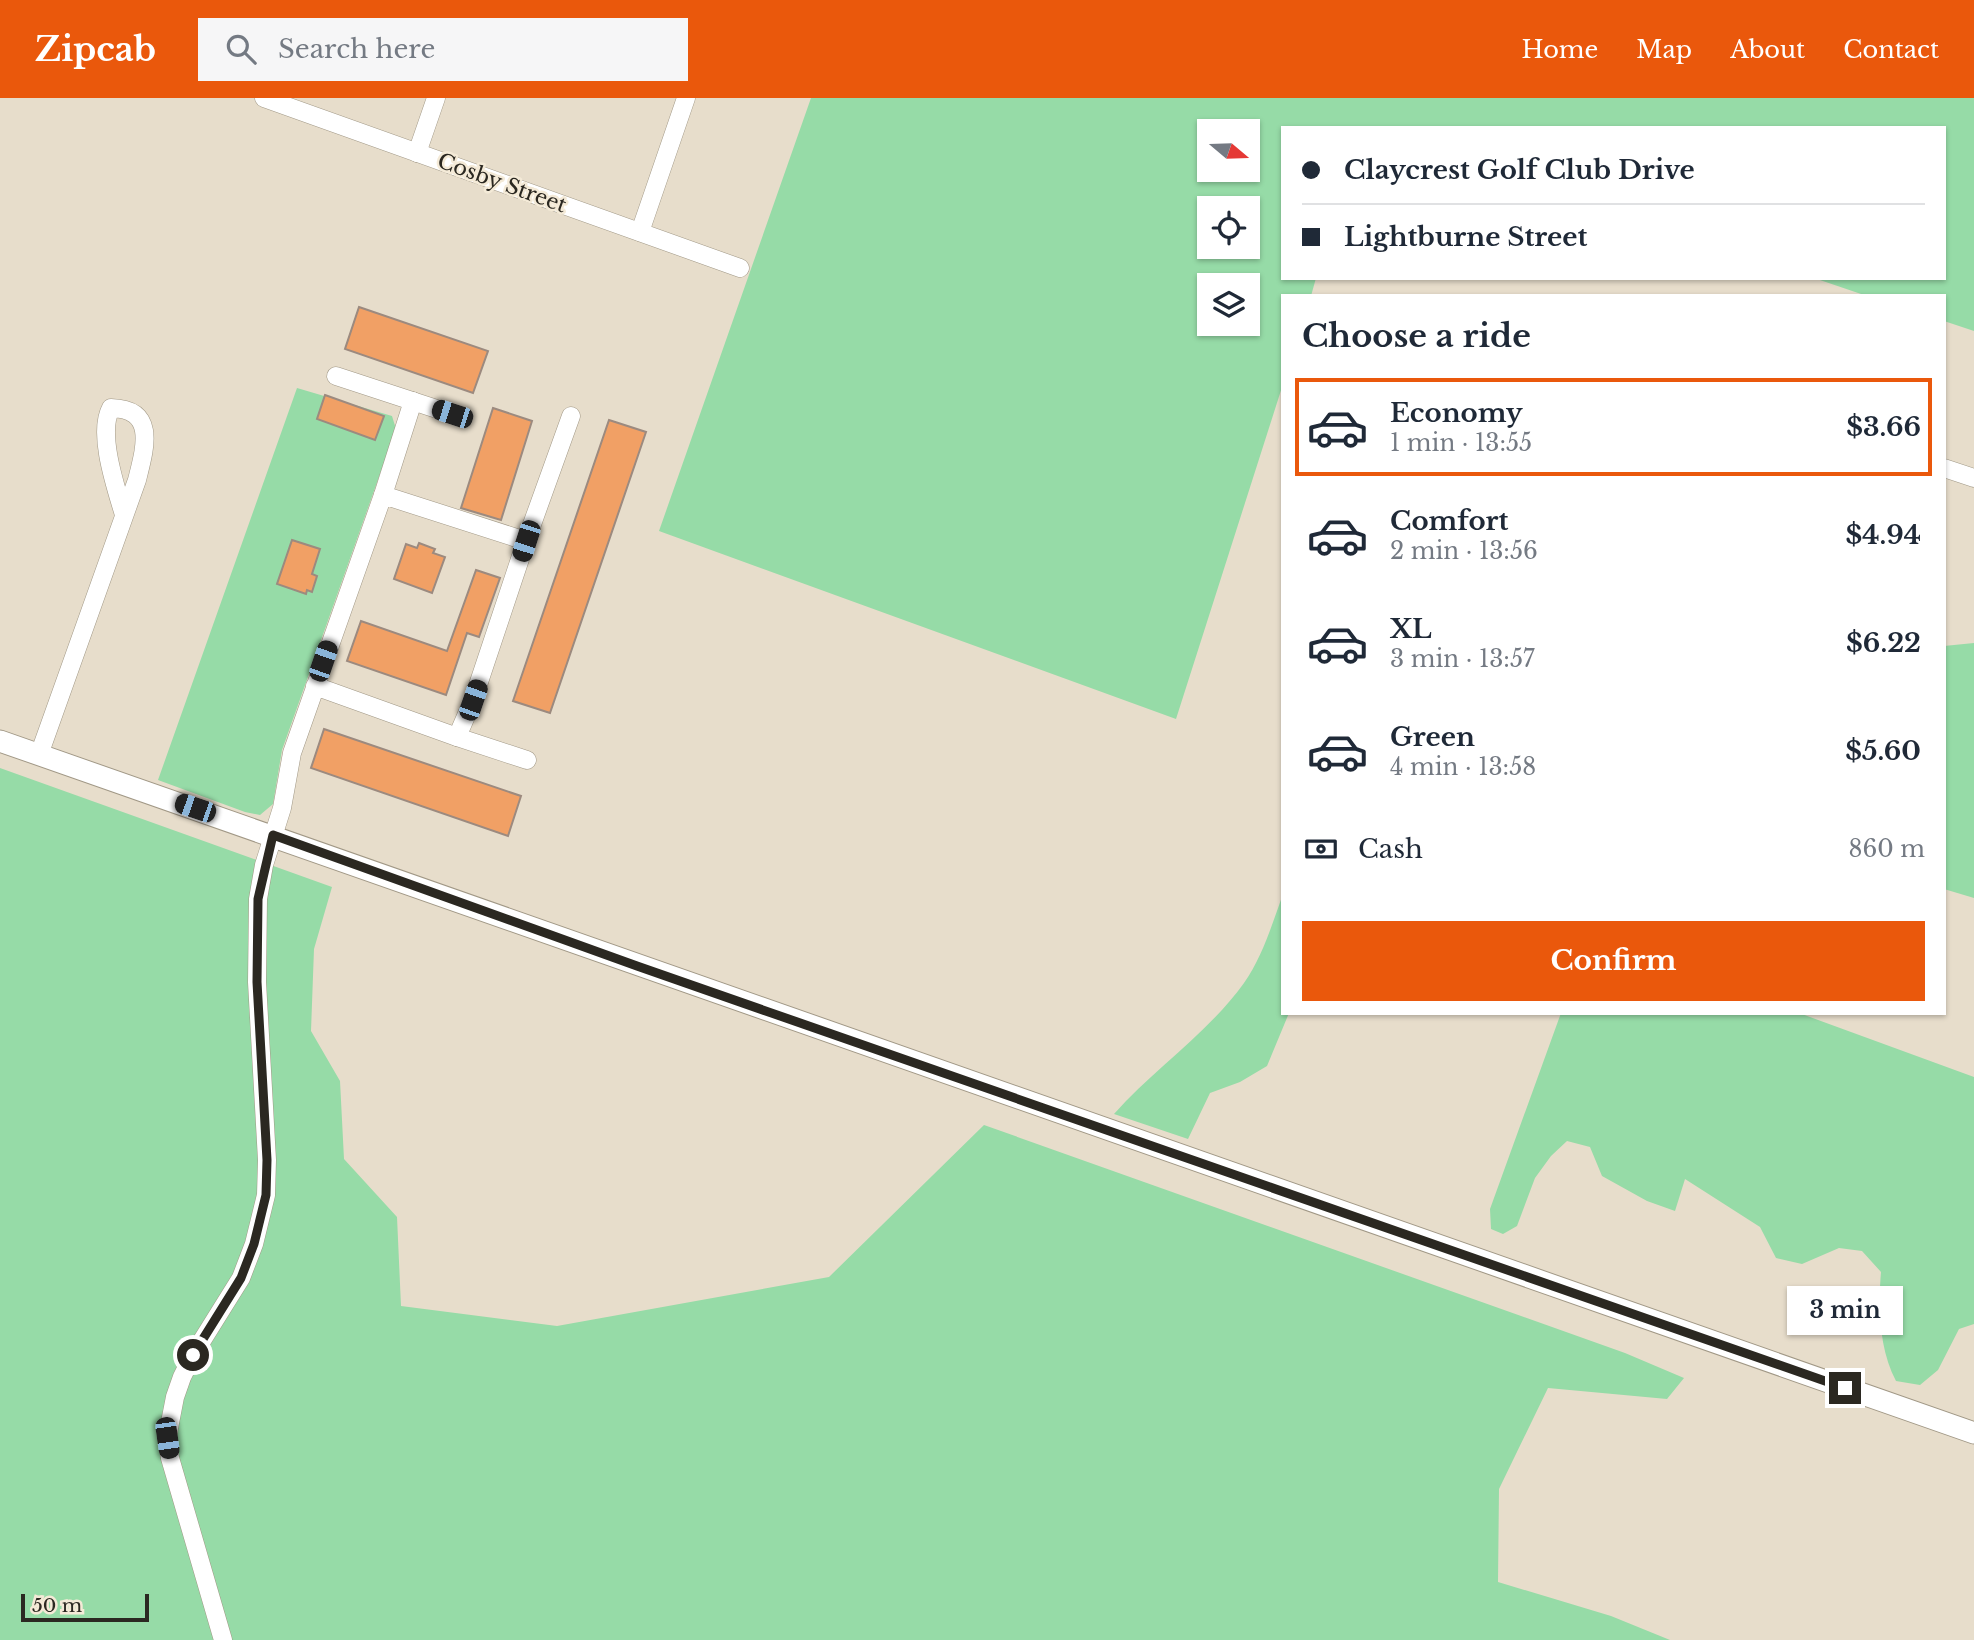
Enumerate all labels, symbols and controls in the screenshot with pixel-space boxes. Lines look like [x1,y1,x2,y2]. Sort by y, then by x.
search box [198,18,688,81]
text: Zipcab [35,29,156,70]
icon: search [222,30,260,68]
text: Search here [278,33,435,65]
text: Home [1522,35,1598,64]
text: Map [1636,35,1692,64]
text: About [1730,35,1805,64]
text: Contact [1843,35,1939,64]
north arrow [1197,119,1260,182]
map controls [1197,119,1260,336]
street label: Cosby Street [434,148,570,218]
text: Claycrest Golf Club Drive [1344,154,1695,186]
button: locate [1197,196,1260,259]
text: Lightburne Street [1344,221,1587,253]
button: layers [1197,273,1260,336]
text: Choose a ride [1302,316,1531,356]
icon: car [1306,396,1369,459]
text: Economy [1390,397,1523,429]
car [429,398,476,430]
text: $3.66 [1846,411,1921,443]
text: 1 min · 13:55 [1390,429,1532,457]
icon: car [1306,504,1369,567]
text: Comfort [1390,505,1508,537]
car [510,518,543,564]
text: $4.94 [1845,519,1921,551]
text: 2 min · 13:56 [1390,537,1538,565]
icon: car [1306,612,1369,675]
text: XL [1390,613,1432,645]
text: $6.22 [1846,627,1921,659]
car [307,638,340,684]
text: 3 min · 13:57 [1390,645,1535,673]
car [457,677,490,723]
icon: car [1306,720,1369,783]
text: Green [1390,721,1475,753]
text: $5.60 [1845,735,1921,767]
text: 4 min · 13:58 [1390,753,1536,781]
car [172,791,219,825]
icon: cash [1302,830,1340,868]
text: Cash [1358,833,1423,865]
text: 860 m [1849,835,1925,863]
button: Confirm [1302,921,1925,1001]
callout: 3 min [1787,1286,1903,1336]
text: 3 min [1809,1296,1881,1324]
route start [177,1339,209,1371]
route end [1829,1372,1861,1404]
car [154,1416,181,1460]
scale bar [21,1591,149,1623]
text: 50 m [32,1594,82,1617]

